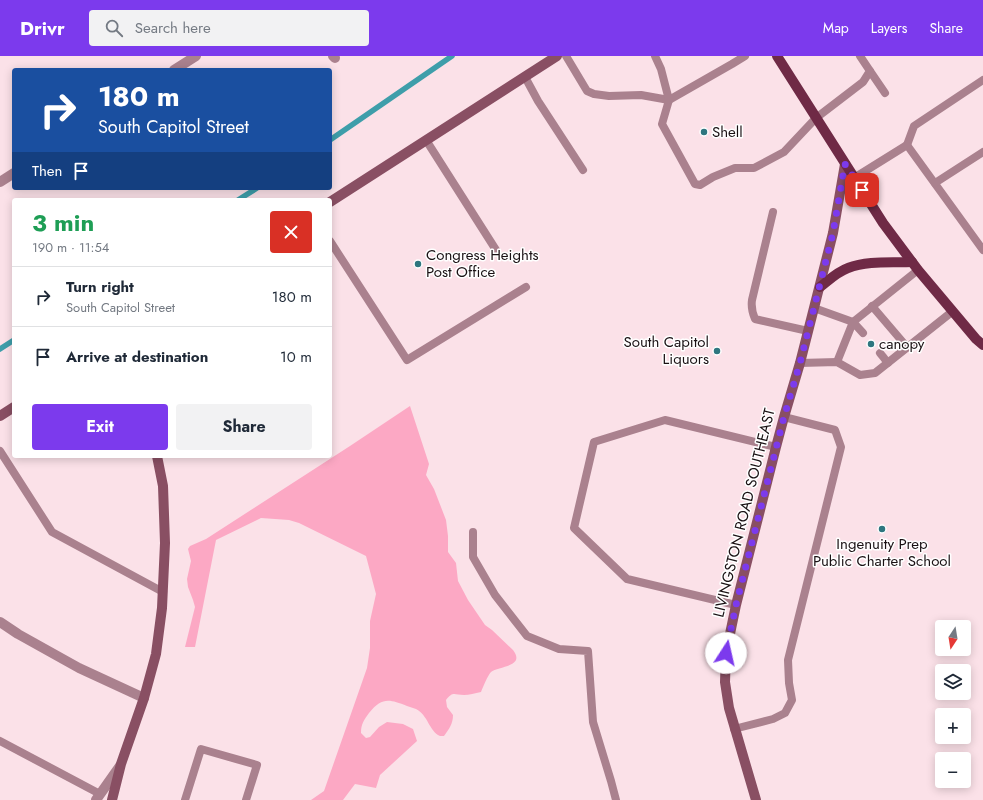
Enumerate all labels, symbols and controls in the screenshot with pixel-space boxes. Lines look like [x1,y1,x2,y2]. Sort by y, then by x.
search box [89,10,369,46]
text: Drivr [20,15,65,42]
icon: search [103,17,125,39]
text: Search here [135,17,211,39]
text: Map [823,18,849,38]
text: Layers [871,18,907,38]
text: Share [929,18,963,38]
text: 180 m [98,76,180,117]
icon: right [32,84,84,136]
text: South Capitol Street [98,114,249,140]
place label: Shell [712,121,743,143]
marker: Shell [699,127,709,137]
text: Then [32,160,62,182]
icon: arrive [70,160,92,182]
pin [845,173,879,207]
icon: arrive [851,179,873,201]
text: 3 min [32,205,94,240]
button: close [270,211,312,253]
text: 190 m · 11:54 [32,238,109,257]
place label: Congress Heights Post Office [426,244,539,283]
marker: Congress Heights Post Office [413,259,423,269]
text: Turn right [66,276,134,298]
icon: right [32,286,54,308]
text: 180 m [272,286,312,308]
text: South Capitol Street [66,298,175,317]
place label: South Capitol Liquors [624,331,709,370]
place label: canopy [879,333,925,355]
marker: canopy [866,339,876,349]
icon: arrive [32,346,54,368]
text: Arrive at destination [66,346,208,368]
text: 10 m [280,346,312,368]
marker: South Capitol Liquors [712,346,722,356]
button: Exit [32,404,168,450]
button: Share [176,404,312,450]
street label: LIVINGSTON ROAD SOUTHEAST [707,406,781,620]
marker: Ingenuity Prep Public Charter School [877,524,887,534]
place label: Ingenuity Prep Public Charter School [813,533,951,572]
north arrow [935,620,971,656]
map controls [935,620,971,788]
position arrow [705,632,747,674]
button: layers [935,664,971,700]
button: + [935,708,971,744]
button: − [935,752,971,788]

